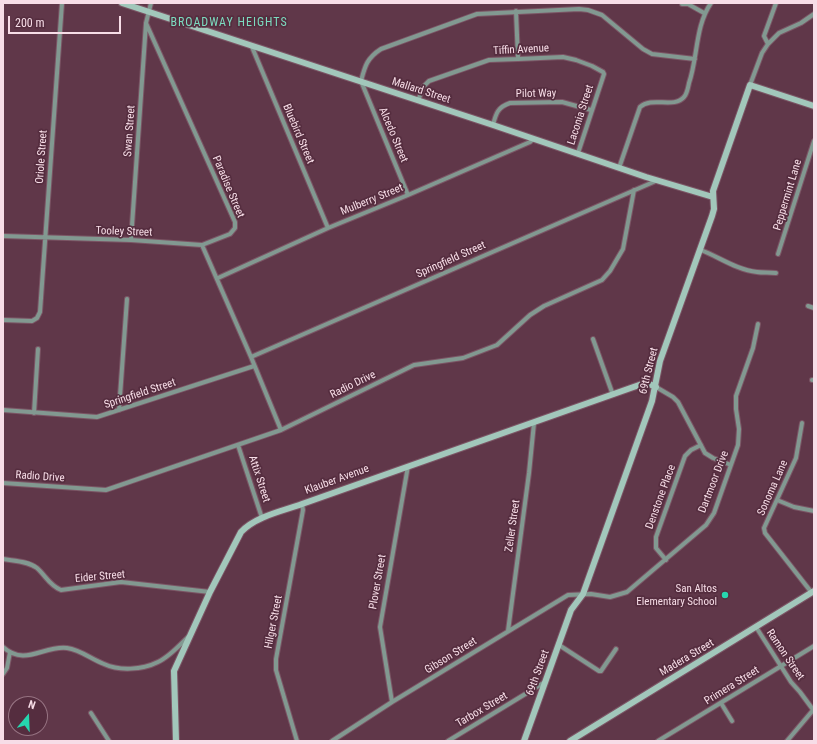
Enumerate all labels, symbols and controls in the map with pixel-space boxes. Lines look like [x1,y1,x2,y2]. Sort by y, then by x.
scale bar [10,8,123,34]
text: 200 m [15,16,45,30]
district label: BROADWAY HEIGHTS [170,16,288,30]
street label: Tiffin Avenue [493,42,549,58]
street label: Mallard Street [390,75,452,107]
street label: Laconia Street [565,83,597,147]
street label: Pilot Way [516,87,556,101]
street label: Bluebird Street [279,102,317,166]
street label: Swan Street [122,105,138,157]
street label: Alcedo Street [376,106,410,164]
street label: Oriole Street [34,130,50,184]
street label: Paradise Street [209,154,247,220]
street label: Peppermint Lane [771,158,805,232]
street label: Mulberry Street [339,181,405,219]
street label: Tooley Street [95,224,153,240]
street label: Springfield Street [414,239,488,281]
street label: 69th Street [637,346,661,396]
street label: Radio Drive [328,368,378,402]
street label: Springfield Street [102,376,178,412]
street label: Dartmoor Drive [696,449,732,515]
street label: Attix Street [245,454,273,504]
street label: Sonoma Lane [755,458,791,518]
street label: Klauber Avenue [303,462,371,498]
street label: Denstone Place [643,463,679,531]
street label: Radio Drive [15,469,65,485]
street label: Zeller Street [503,499,523,553]
street label: Plover Street [367,554,389,610]
street label: Eider Street [74,568,126,586]
place label: San Altos Elementary School [636,582,717,608]
marker: San Altos Elementary School [720,590,730,600]
street label: Hilger Street [262,594,286,650]
street label: Ramon Street [763,627,807,683]
street label: Gibson Street [423,635,479,677]
street label: Madera Street [658,637,716,679]
street label: 69th Street [524,648,552,698]
street label: Primera Street [702,664,762,708]
street label: Tarbox Street [454,689,510,731]
north arrow [8,696,48,736]
text: N [26,698,37,712]

